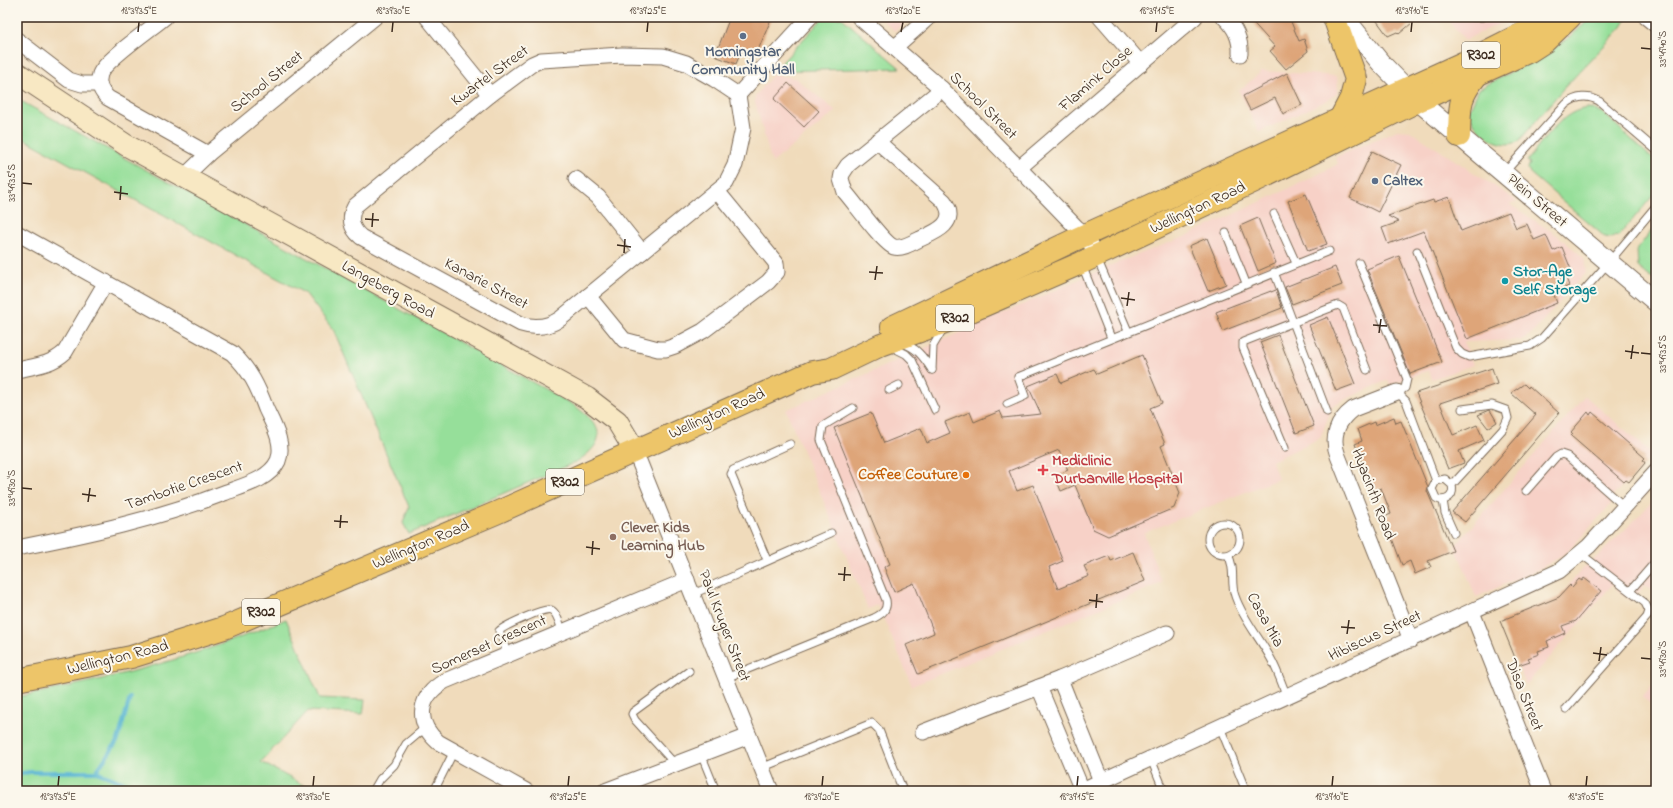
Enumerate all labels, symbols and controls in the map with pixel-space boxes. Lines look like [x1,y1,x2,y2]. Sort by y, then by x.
text: 18°39'35"E [121,4,157,19]
text: 18°39'30"E [376,4,410,19]
text: 18°39'25"E [630,4,666,19]
text: 18°39'20"E [885,4,921,19]
text: 18°39'15"E [1139,4,1175,19]
text: 18°39'10"E [1395,4,1429,19]
text: 33°49'40"S [1656,30,1671,67]
marker: Morningstar Community Hall [738,31,748,41]
street label: Kwartel Street [446,39,535,113]
place label: Morningstar Community Hall [691,40,795,83]
street label: Flamink Close [1053,40,1139,119]
road number: R302 [1462,42,1500,68]
street label: School Street [225,45,309,119]
street label: School Street [943,66,1023,146]
text: 33°49'35"S [5,164,20,202]
street label: Plein Street [1501,168,1573,234]
place label: Caltex [1383,169,1423,193]
street label: Wellington Road [1146,175,1250,241]
marker: Caltex [1370,176,1380,186]
street label: Kanarie Street [440,252,533,317]
street label: Langeberg Road [337,254,439,326]
place label: Stor-Age Self Storage [1513,260,1597,303]
marker: Stor-Age Self Storage [1500,276,1510,286]
road number: R302 [936,305,974,331]
text: 33°49'35"S [1656,335,1671,373]
street label: Wellington Road [665,382,769,446]
street label: Hyacinth Road [1345,445,1401,543]
place label: Mediclinic Durbanville Hospital [1051,449,1183,491]
street label: Tambotie Crescent [122,454,247,517]
place label: Coffee Couture [858,463,959,487]
marker: Mediclinic Durbanville Hospital [1037,464,1049,476]
text: 33°49'30"S [5,469,20,506]
road number: R302 [546,469,584,495]
marker: Coffee Couture [961,470,971,480]
street label: Wellington Road [369,514,473,576]
place label: Clever Kids Learning Hub [621,516,705,559]
marker: Clever Kids Learning Hub [608,532,618,542]
street label: Paul Kruger Street [692,567,757,686]
street label: Casa Mia [1240,588,1290,652]
road number: R302 [242,599,280,625]
street label: Hibiscus Street [1324,604,1426,668]
street label: Somerset Crescent [427,608,551,681]
street label: Wellington Road [65,634,171,682]
text: 33°49'30"S [1656,640,1671,677]
street label: Disa Street [1498,654,1550,735]
text: 18°39'35"E [40,790,76,805]
text: 18°39'30"E [296,790,330,805]
text: 18°39'25"E [550,790,586,805]
text: 18°39'20"E [804,790,840,805]
text: 18°39'15"E [1059,790,1095,805]
text: 18°39'10"E [1315,790,1349,805]
text: 18°39'05"E [1568,790,1604,805]

